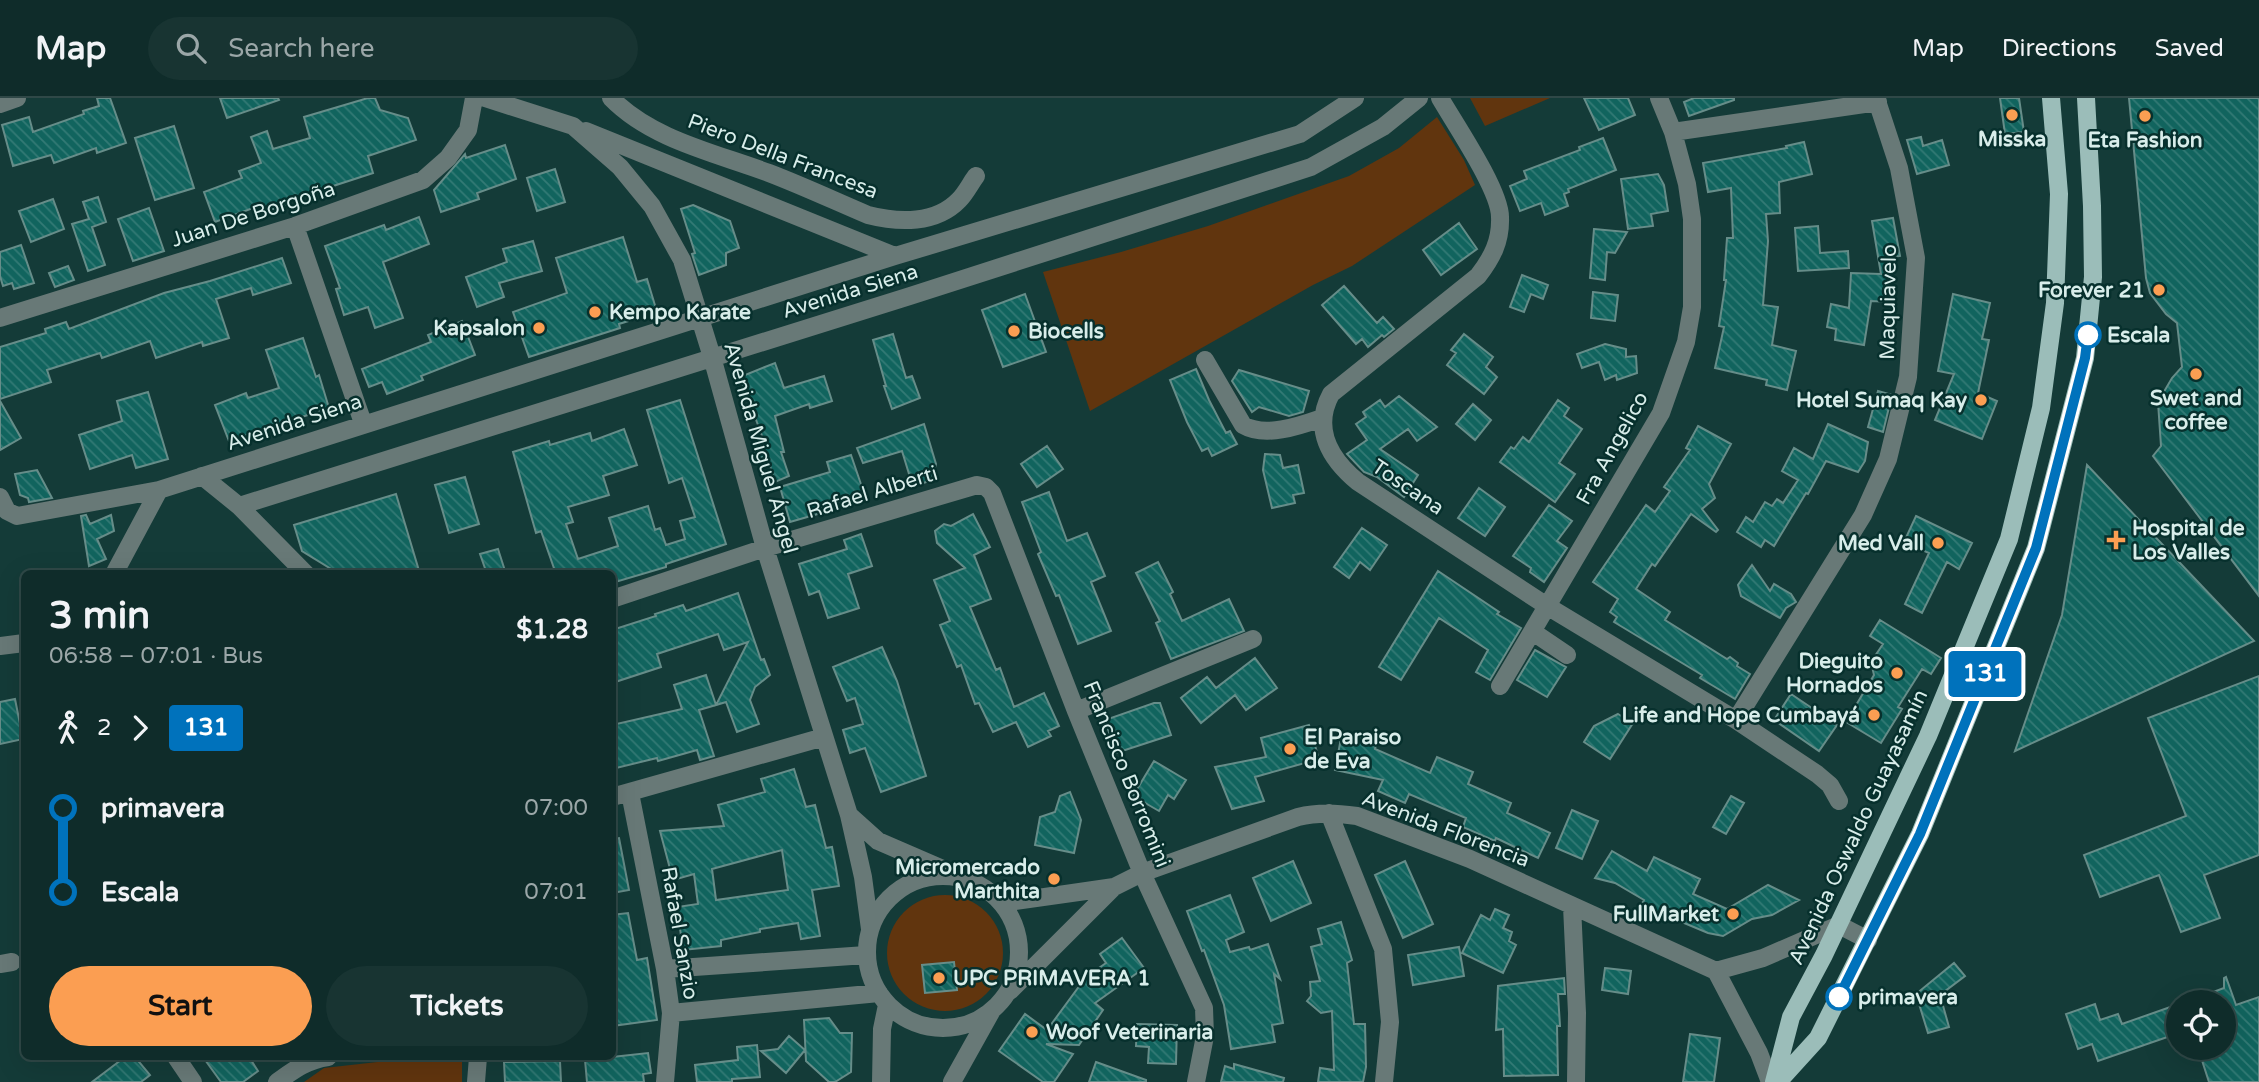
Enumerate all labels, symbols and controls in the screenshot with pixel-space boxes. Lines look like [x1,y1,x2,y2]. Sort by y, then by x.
search box [148,17,638,80]
text: Map [35,29,106,68]
icon: search [172,29,210,67]
text: Search here [228,33,374,64]
text: Map [1912,34,1964,63]
text: Directions [2002,34,2117,63]
text: Saved [2155,34,2224,63]
marker: Misska [2004,107,2020,123]
marker: Eta Fashion [2137,108,2153,124]
street label: Piero Della Francesa [684,109,881,204]
place label: Misska [1978,127,2046,152]
place label: Eta Fashion [2088,128,2202,153]
street label: Juan De Borgoña [168,176,338,253]
street label: Maquiavelo [1875,244,1902,360]
street label: Avenida Siena [779,259,921,324]
place label: Forever 21 [2038,278,2145,303]
marker: Forever 21 [2151,282,2167,298]
place label: Kempo Karate [609,300,751,325]
marker: Kempo Karate [587,304,603,320]
place label: Kapsalon [433,316,525,341]
place label: Biocells [1028,319,1104,344]
marker: Kapsalon [531,320,547,336]
marker: Escala [2075,322,2101,348]
marker: Biocells [1006,323,1022,339]
place label: Escala [2107,323,2170,348]
street label: Avenida Miguel Ángel [718,339,803,557]
marker: Swet and coffee [2188,366,2204,382]
place label: Swet and coffee [2150,386,2242,435]
street label: Fra Angelico [1571,387,1654,509]
place label: Hotel Sumaq Kay [1796,388,1968,413]
street label: Avenida Siena [223,389,365,456]
marker: Hotel Sumaq Kay [1973,392,1989,408]
street label: Toscana [1367,454,1449,521]
street label: Rafael Alberti [804,461,941,524]
place label: Hospital de Los Valles [2132,516,2245,565]
marker: Hospital de Los Valles [2106,530,2126,550]
place label: Med Vall [1838,531,1924,556]
marker: Med Vall [1930,535,1946,551]
text: 3 min [49,593,150,639]
text: $1.28 [516,614,588,645]
text: 06:58 – 07:01 · Bus [49,642,263,670]
place label: Dieguito Hornados [1786,649,1883,698]
line badge: 131 [1945,651,2025,697]
text: 131 [1962,659,2008,688]
marker: Dieguito Hornados [1889,665,1905,681]
street label: Francisco Borromini [1078,677,1175,871]
street label: Avenida Oswaldo Guayasamín [1784,686,1933,969]
place label: Life and Hope Cumbayá [1621,703,1860,728]
marker: Life and Hope Cumbayá [1866,707,1882,723]
icon: walk [49,709,87,747]
icon: forward [121,709,159,747]
text: 131 [183,713,229,742]
text: 2 [97,714,111,742]
place label: El Paraiso de Eva [1304,725,1402,774]
marker: El Paraiso de Eva [1282,741,1298,757]
street label: Avenida Florencia [1358,786,1533,873]
text: primavera [101,793,225,824]
text: 07:00 [524,794,588,822]
place label: Micromercado Marthita [895,855,1040,904]
street label: Rafael Sanzio [656,865,703,1002]
marker: Micromercado Marthita [1046,871,1062,887]
text: Escala [101,877,179,908]
text: 07:01 [524,878,588,906]
place label: FullMarket [1613,902,1719,927]
marker: FullMarket [1725,906,1741,922]
button: Start [49,966,312,1046]
button: Tickets [326,966,588,1046]
place label: UPC PRIMAVERA 1 [953,966,1150,991]
marker: UPC PRIMAVERA 1 [931,970,947,986]
marker: primavera [1826,984,1852,1010]
place label: primavera [1858,985,1958,1010]
map controls [2166,990,2236,1060]
button: locate [2166,990,2236,1060]
place label: Woof Veterinaria [1046,1020,1213,1045]
marker: Woof Veterinaria [1024,1024,1040,1040]

